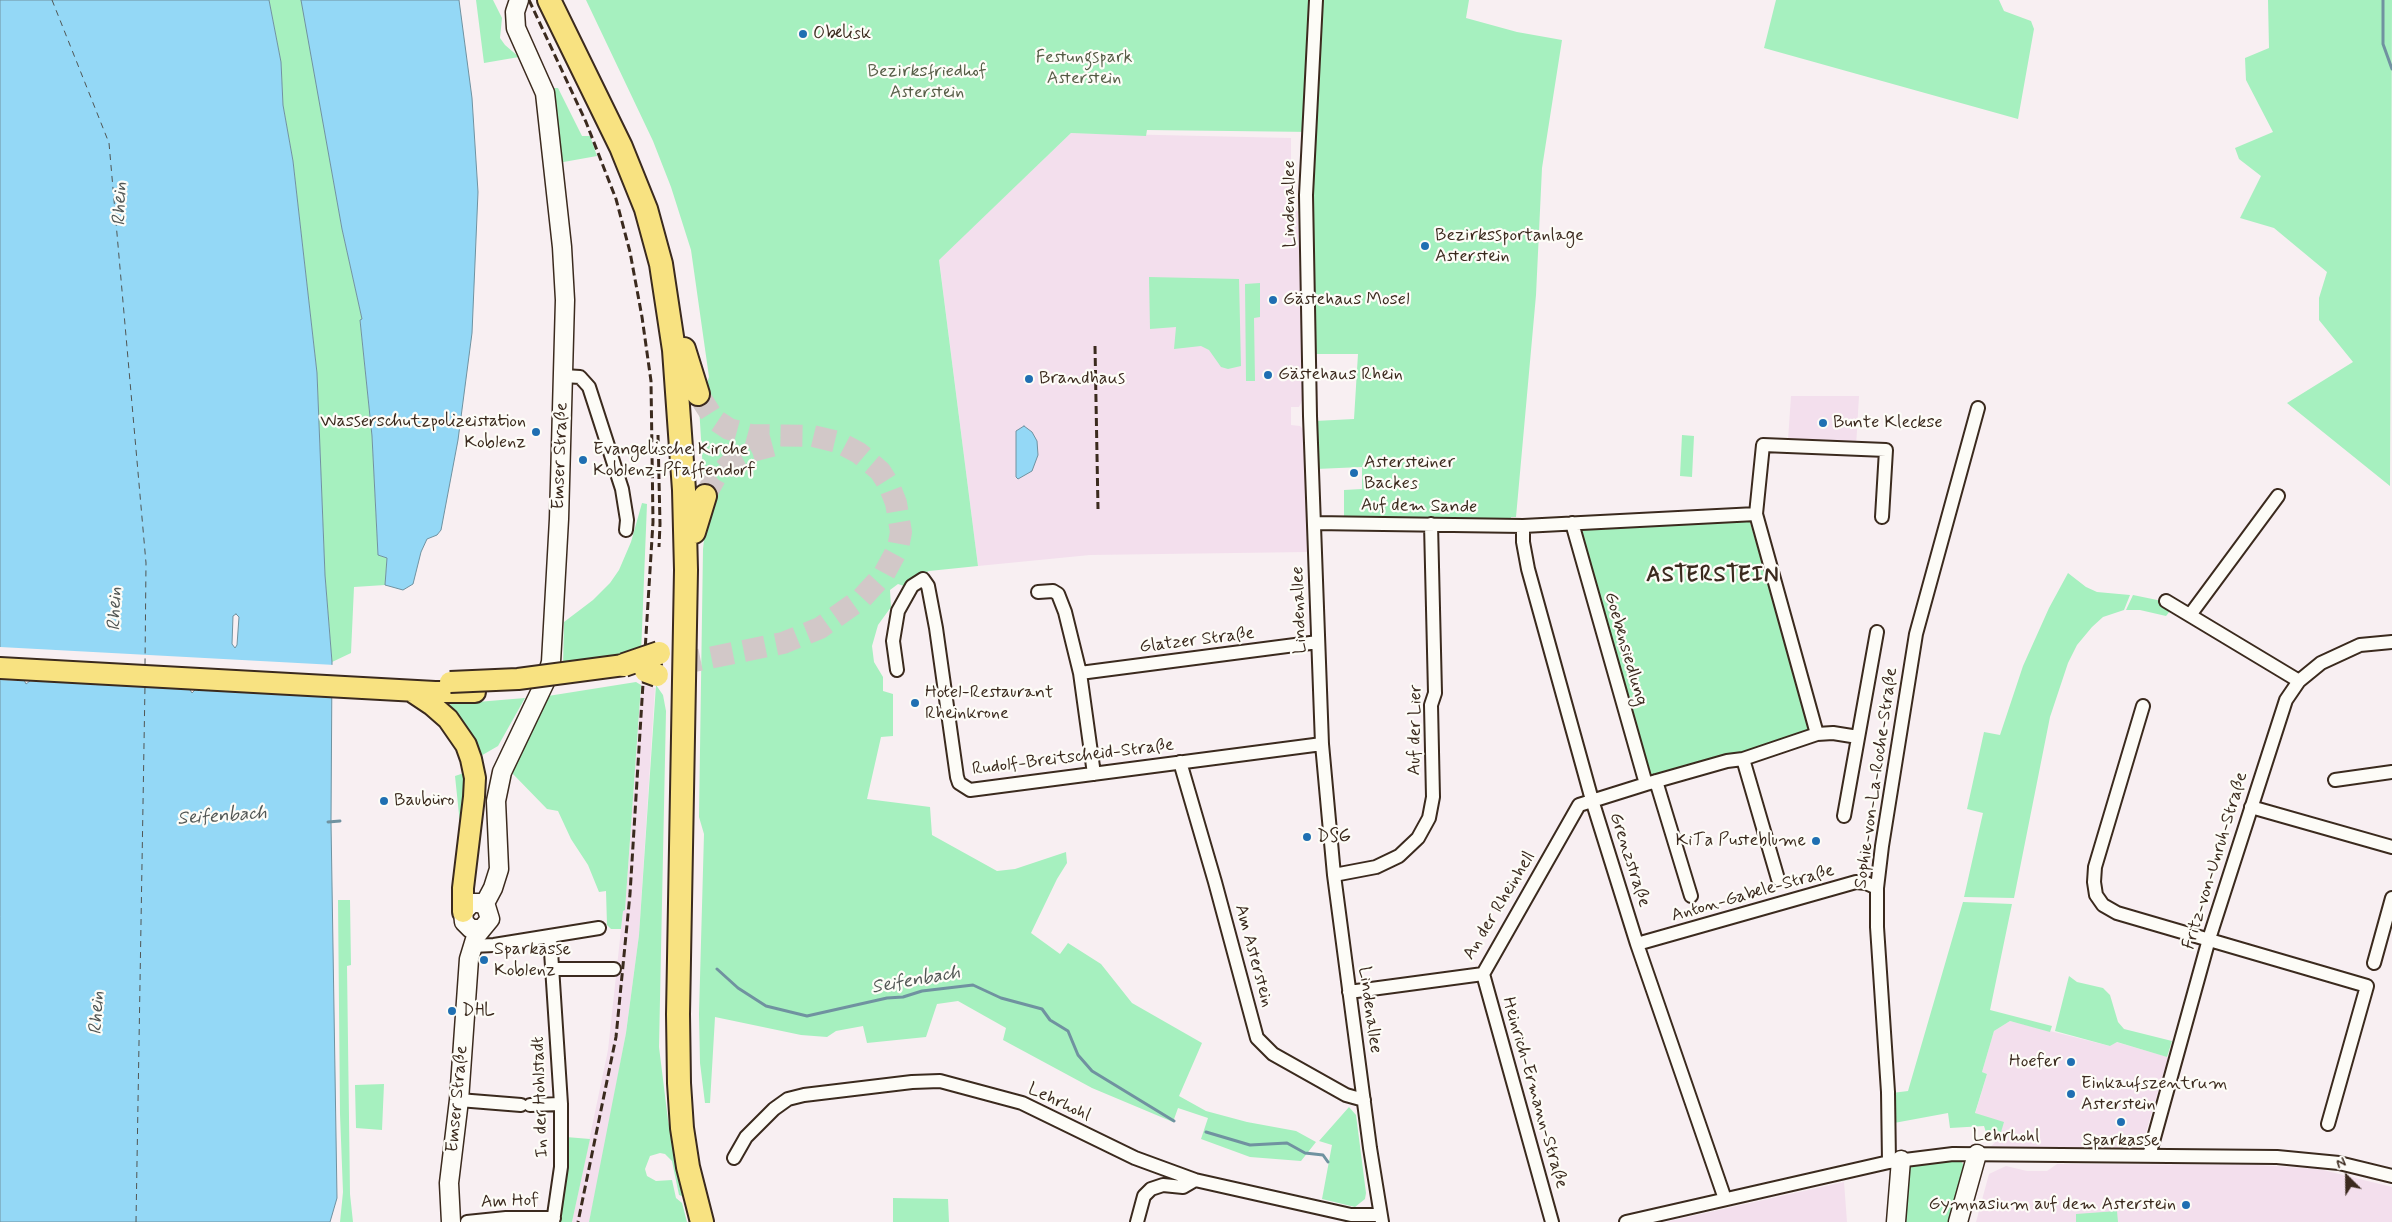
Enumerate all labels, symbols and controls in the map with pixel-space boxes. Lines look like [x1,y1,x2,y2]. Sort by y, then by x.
place label: Obelisk [813,23,871,45]
marker: Obelisk [797,28,809,40]
park label: Festungspark Asterstein [1036,47,1132,90]
park label: Bezirksfriedhof Asterstein [868,61,986,104]
street label: Lindenallee [1279,160,1301,248]
water label: Rhein [109,182,133,226]
place label: Bezirkssportanlage Asterstein [1435,225,1584,268]
marker: Bezirkssportanlage Asterstein [1419,240,1431,252]
place label: Gästehaus Mosel [1283,289,1410,311]
marker: Gästehaus Mosel [1267,294,1279,306]
place label: Gästehaus Rhein [1278,364,1403,386]
place label: Brandhaus [1039,368,1125,390]
marker: Gästehaus Rhein [1262,369,1274,381]
marker: Brandhaus [1023,373,1035,385]
street label: Emser Straße [548,402,574,510]
place label: Wasserschutzpolizeistation Koblenz [320,411,526,454]
place label: Bunte Kleckse [1833,412,1943,434]
marker: Bunte Kleckse [1817,417,1829,429]
marker: Wasserschutzpolizeistation Koblenz [530,426,542,438]
place label: Evangelische Kirche Koblenz-Pfaffendorf [593,439,755,482]
place label: Astersteiner Backes [1364,452,1455,494]
marker: Evangelische Kirche Koblenz-Pfaffendorf [577,454,589,466]
marker: Astersteiner Backes [1348,467,1360,479]
street label: Auf dem Sande [1361,495,1477,519]
district label: ASTERSTEIN [1638,563,1788,589]
street label: Lindenallee [1288,566,1312,654]
water label: Rhein [104,587,128,631]
street label: Goebensiedlung [1598,590,1652,708]
street label: Glatzer Straße [1138,623,1256,659]
street label: Sophie-von-La-Roche-Straße [1851,666,1903,890]
place label: Hotel-Restaurant Rheinkrone [925,682,1053,724]
street label: Auf der Lier [1404,684,1428,776]
marker: Hotel-Restaurant Rheinkrone [909,697,921,709]
street label: Rudolf-Breitscheid-Straße [971,735,1175,781]
street label: Fritz-von-Unruh-Straße [2179,770,2253,952]
place label: Baubüro [394,790,454,812]
marker: Baubüro [378,795,390,807]
water label: Seifenbach [176,803,268,831]
street label: Grenzstraße [1604,810,1654,910]
place label: DSG [1317,826,1351,848]
place label: KiTa Pusteblume [1675,830,1806,852]
marker: DSG [1301,831,1313,843]
marker: KiTa Pusteblume [1810,835,1822,847]
street label: An der Rheinhell [1459,848,1541,964]
street label: Anton-Gabele-Straße [1669,860,1837,928]
street label: Am Asterstein [1229,902,1277,1010]
place label: Sparkasse Koblenz [494,939,571,982]
marker: Sparkasse Koblenz [478,954,490,966]
water label: Seifenbach [870,962,962,1000]
street label: Lindenallee [1352,965,1386,1055]
water label: Rhein [85,991,111,1035]
street label: Heinrich-Ermann-Straße [1496,995,1572,1191]
place label: DHL [462,1000,495,1022]
marker: DHL [446,1005,458,1017]
street label: In der Hohlstadt [528,1036,554,1158]
street label: Emser Straße [443,1045,473,1153]
place label: Hoefer [2009,1051,2061,1073]
marker: Hoefer [2065,1056,2077,1068]
place label: Einkaufszentrum Asterstein [2081,1073,2227,1116]
street label: Lehrhohl [1024,1079,1094,1127]
marker: Einkaufszentrum Asterstein [2065,1088,2077,1100]
marker: Sparkasse [2115,1116,2127,1128]
street label: Lehrhohl [1972,1126,2040,1148]
place label: Sparkasse [2082,1130,2160,1152]
north arrow [2322,1152,2372,1202]
text: N [2333,1153,2349,1173]
street label: Am Hof [480,1190,540,1214]
place label: Gymnasium auf dem Asterstein [1929,1194,2176,1216]
marker: Gymnasium auf dem Asterstein [2180,1199,2192,1211]

